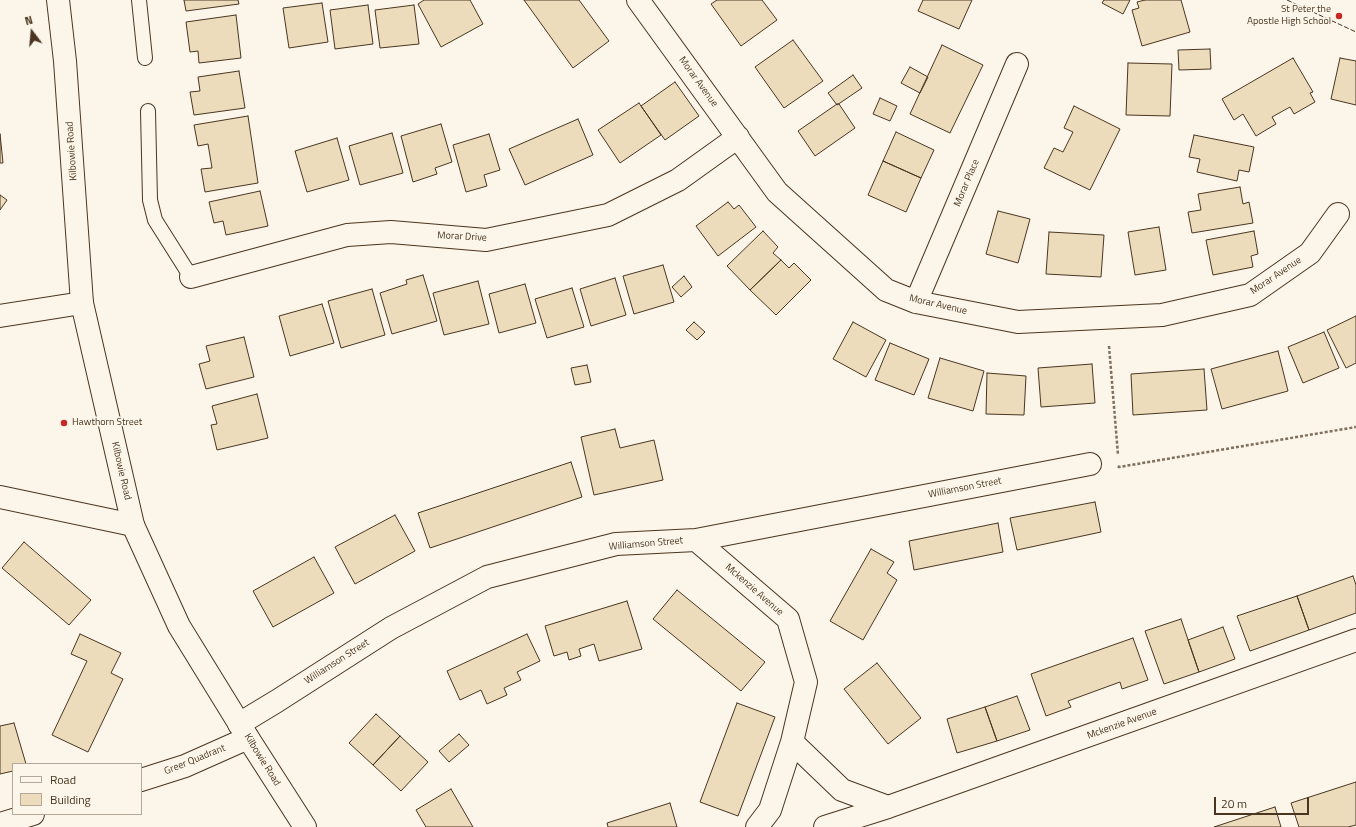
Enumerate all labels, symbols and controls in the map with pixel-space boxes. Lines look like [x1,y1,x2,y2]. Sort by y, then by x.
place label: St Peter the Apostle High School [1247,4,1331,28]
marker: St Peter the Apostle High School [1334,11,1344,21]
north arrow [12,12,52,52]
text: N [23,12,35,29]
street label: Morar Avenue [676,55,720,109]
street label: Kilbowie Road [64,121,80,181]
street label: Morar Place [952,157,982,209]
street label: Morar Drive [437,230,487,244]
street label: Morar Avenue [1248,255,1304,297]
street label: Morar Avenue [908,293,968,317]
place label: Hawthorn Street [72,417,142,429]
marker: Hawthorn Street [59,418,69,428]
street label: Kilbowie Road [108,441,134,501]
street label: Williamson Street [927,475,1003,501]
street label: Williamson Street [608,535,684,553]
street label: Mckenzie Avenue [722,562,786,618]
street label: Williamson Street [302,637,372,687]
street label: Mckenzie Avenue [1086,706,1158,742]
street label: Kilbowie Road [241,732,283,788]
street label: Greer Quadrant [163,742,227,778]
legend [12,763,142,815]
text: Road [50,770,76,789]
scale bar [1216,789,1311,815]
text: Building [50,790,91,809]
text: 20 m [1221,794,1247,813]

